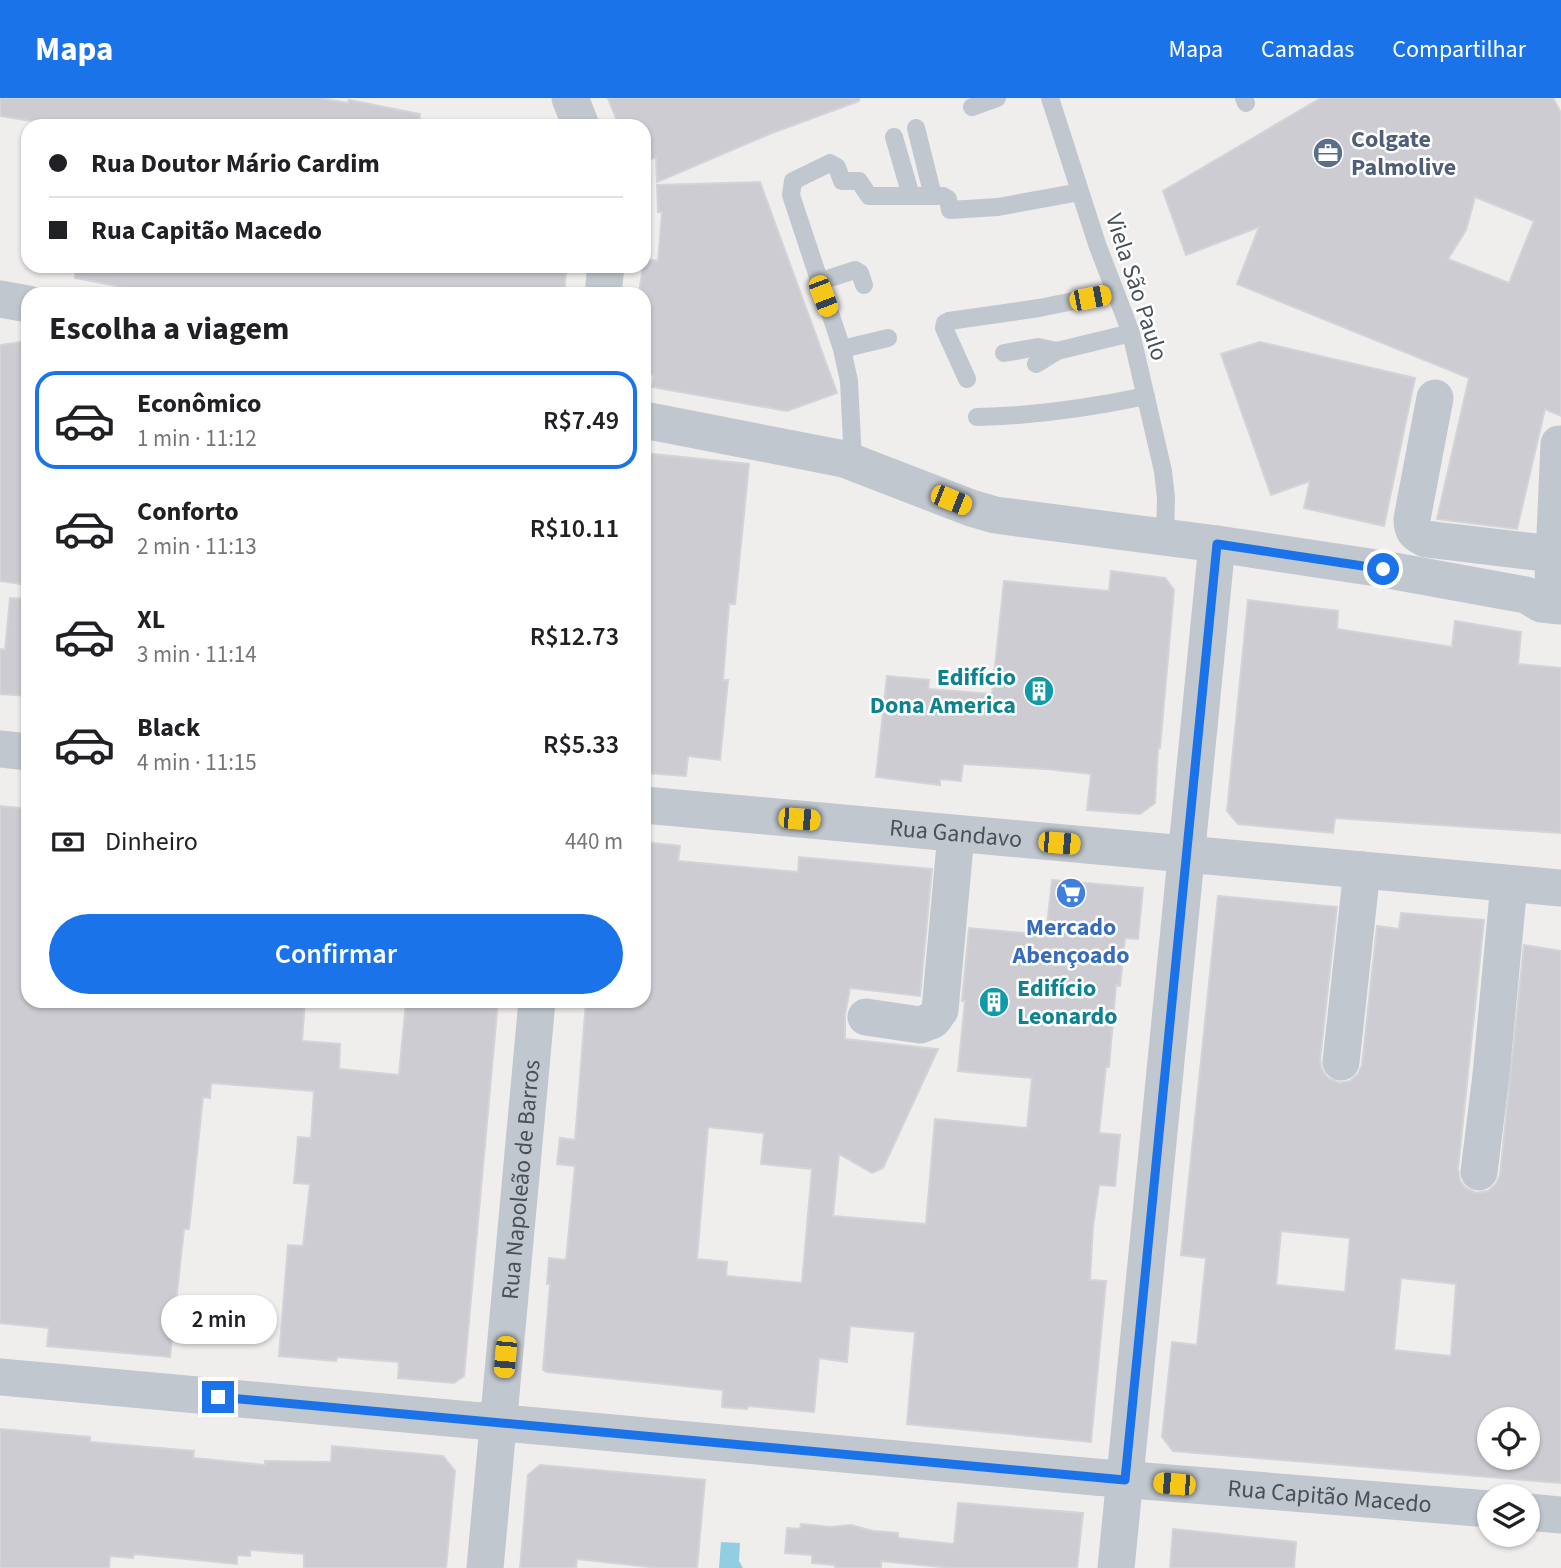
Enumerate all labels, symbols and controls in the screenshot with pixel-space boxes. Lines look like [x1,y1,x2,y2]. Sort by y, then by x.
text: Mapa [35,26,113,73]
text: Mapa [1168,32,1223,67]
text: Camadas [1261,32,1354,67]
text: Compartilhar [1392,32,1526,67]
place label: Colgate Palmolive [1351,122,1456,185]
office icon: Colgate Palmolive [1311,136,1345,170]
text: Rua Doutor Mário Cardim [91,145,380,182]
street label: Viela São Paulo [1096,209,1177,365]
text: Rua Capitão Macedo [91,212,322,249]
car [806,273,841,319]
car [1068,284,1113,312]
text: Escolha a viagem [49,306,289,352]
text: Econômico [137,385,262,422]
icon: car [53,389,116,452]
text: R$7.49 [543,402,619,439]
text: 1 min · 11:12 [137,422,257,455]
car [928,482,975,518]
text: Conforto [137,493,239,530]
icon: car [53,497,116,560]
text: R$10.11 [530,510,619,547]
text: 2 min · 11:13 [137,530,257,563]
route start [1367,553,1399,585]
text: XL [137,601,165,638]
icon: car [53,605,116,668]
text: R$12.73 [530,618,619,655]
text: 3 min · 11:14 [137,638,257,671]
place label: Edifício Dona America [870,660,1016,723]
building icon: Edifício Dona America [1022,674,1056,708]
text: Black [137,709,200,746]
icon: car [53,713,116,776]
text: R$5.33 [543,726,619,763]
text: 4 min · 11:15 [137,746,257,779]
car [778,807,821,831]
street label: Rua Gandavo [888,810,1024,857]
icon: cash [49,823,87,861]
text: Dinheiro [105,823,198,860]
text: 440 m [565,825,623,858]
car [1038,831,1081,855]
supermarket icon: Mercado Abençoado [1054,876,1088,910]
place label: Mercado Abençoado [1012,910,1130,973]
button: Confirmar [49,914,623,994]
place label: Edifício Leonardo [1017,971,1118,1034]
building icon: Edifício Leonardo [977,985,1011,1019]
street label: Rua Napoleão de Barros [493,1058,550,1301]
callout: 2 min [160,1296,276,1344]
text: 2 min [192,1303,246,1336]
car [493,1335,518,1379]
route end [202,1381,234,1413]
map controls [1477,1407,1540,1547]
button: locate [1477,1407,1540,1470]
street label: Rua Capitão Macedo [1226,1471,1433,1522]
car [1153,1472,1196,1496]
button: layers [1477,1484,1540,1547]

